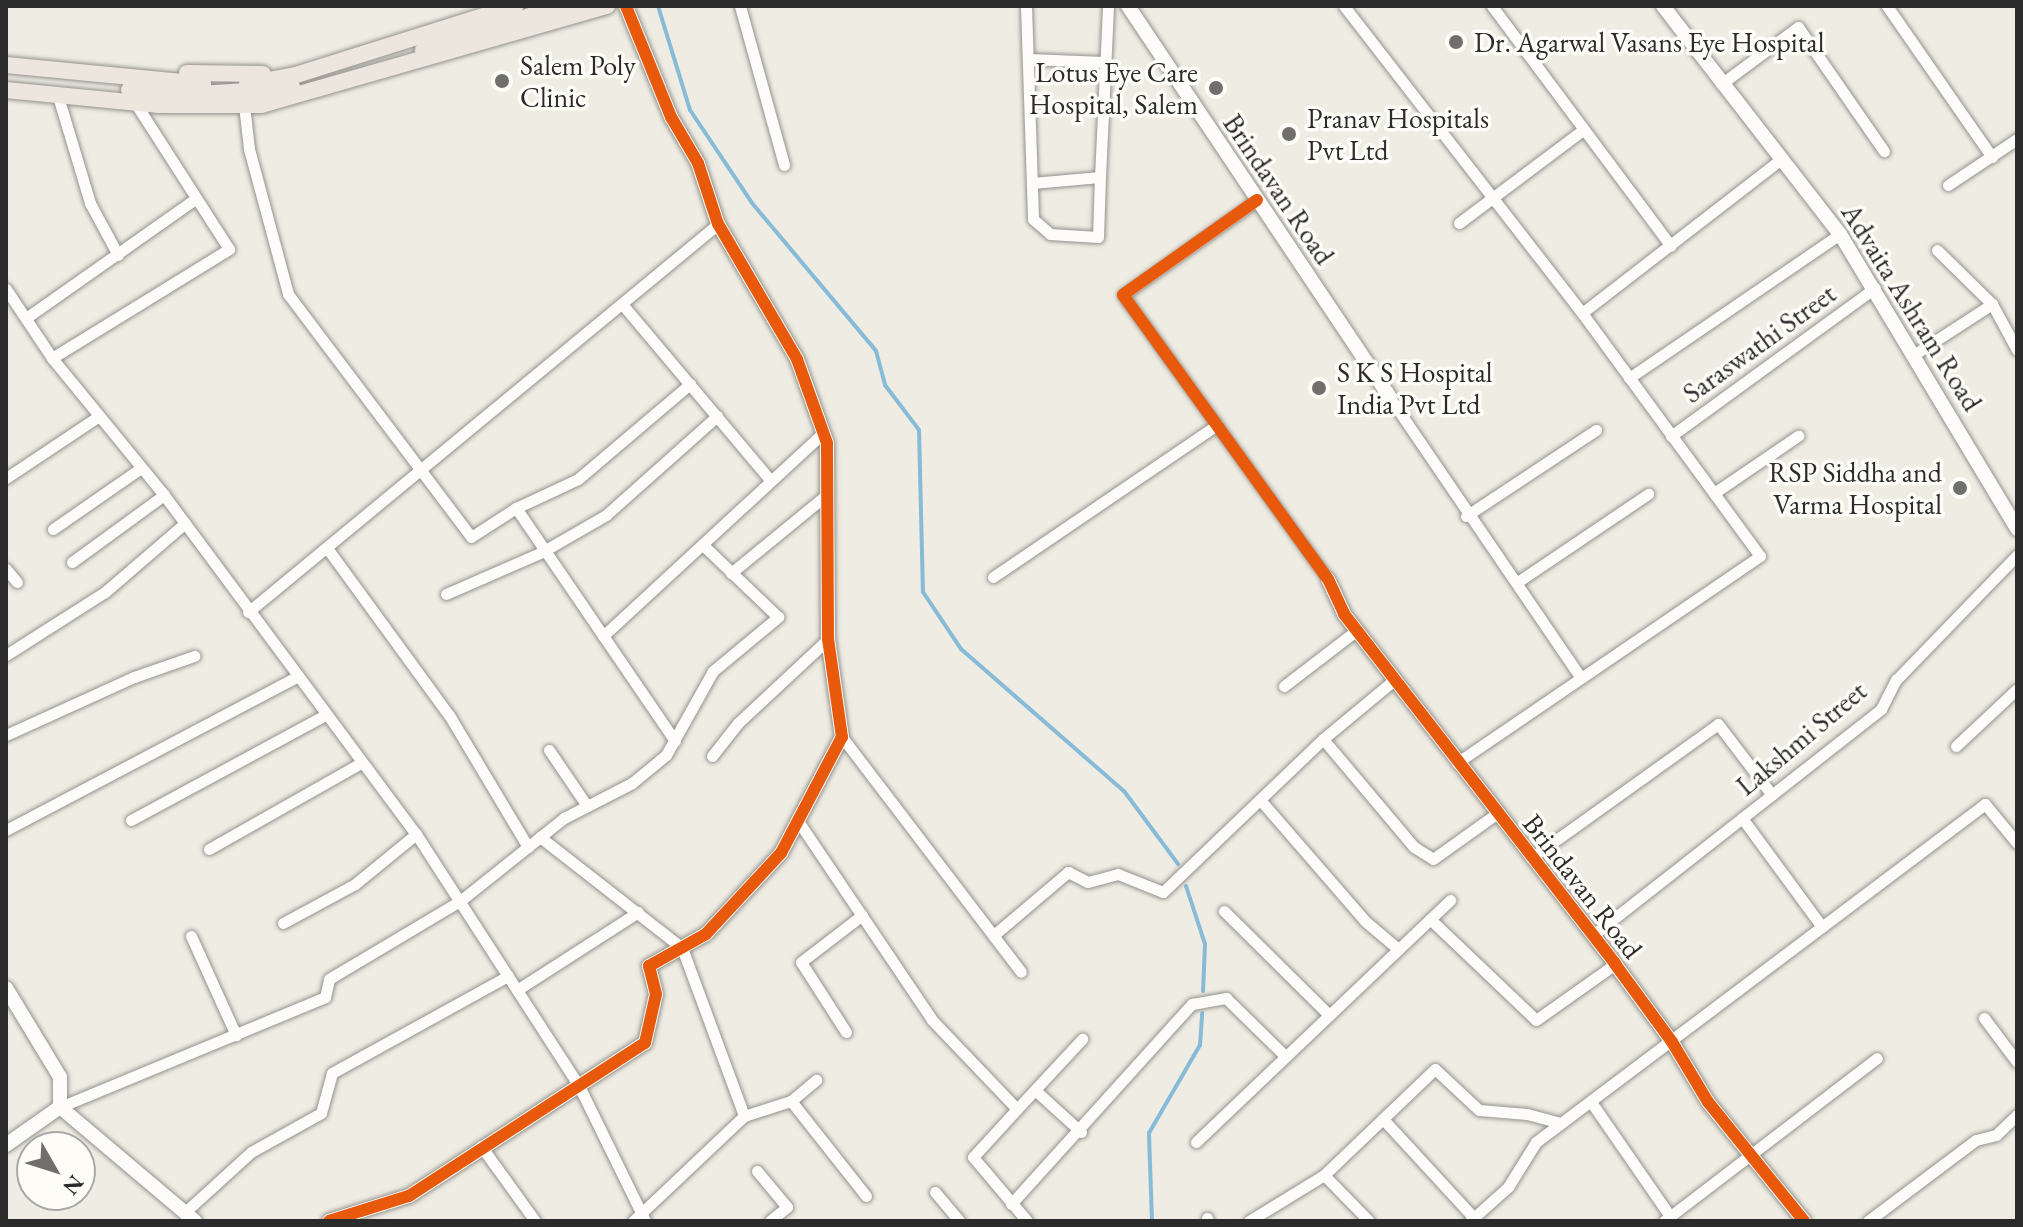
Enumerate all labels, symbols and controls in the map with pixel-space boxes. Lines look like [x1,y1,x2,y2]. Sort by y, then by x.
place label: Dr. Agarwal Vasans Eye Hospital [1474,25,1824,59]
marker: Dr. Agarwal Vasans Eye Hospital [1445,31,1467,53]
place label: Salem Poly Clinic [520,48,636,114]
place label: Lotus Eye Care Hospital, Salem [1029,55,1198,121]
marker: Salem Poly Clinic [491,70,513,92]
marker: Lotus Eye Care Hospital, Salem [1205,77,1227,99]
place label: Pranav Hospitals Pvt Ltd [1307,101,1489,167]
street label: Brindavan Road [1216,107,1342,271]
marker: Pranav Hospitals Pvt Ltd [1278,123,1300,145]
street label: Advaita Ashram Road [1835,197,1989,417]
street label: Saraswathi Street [1676,276,1842,410]
place label: S K S Hospital India Pvt Ltd [1337,355,1493,421]
marker: S K S Hospital India Pvt Ltd [1308,377,1330,399]
place label: RSP Siddha and Varma Hospital [1768,455,1942,521]
marker: RSP Siddha and Varma Hospital [1949,477,1971,499]
street label: Lakshmi Street [1729,674,1873,802]
street label: Brindavan Road [1516,807,1650,965]
north arrow [16,1131,96,1211]
text: N [57,1169,90,1201]

